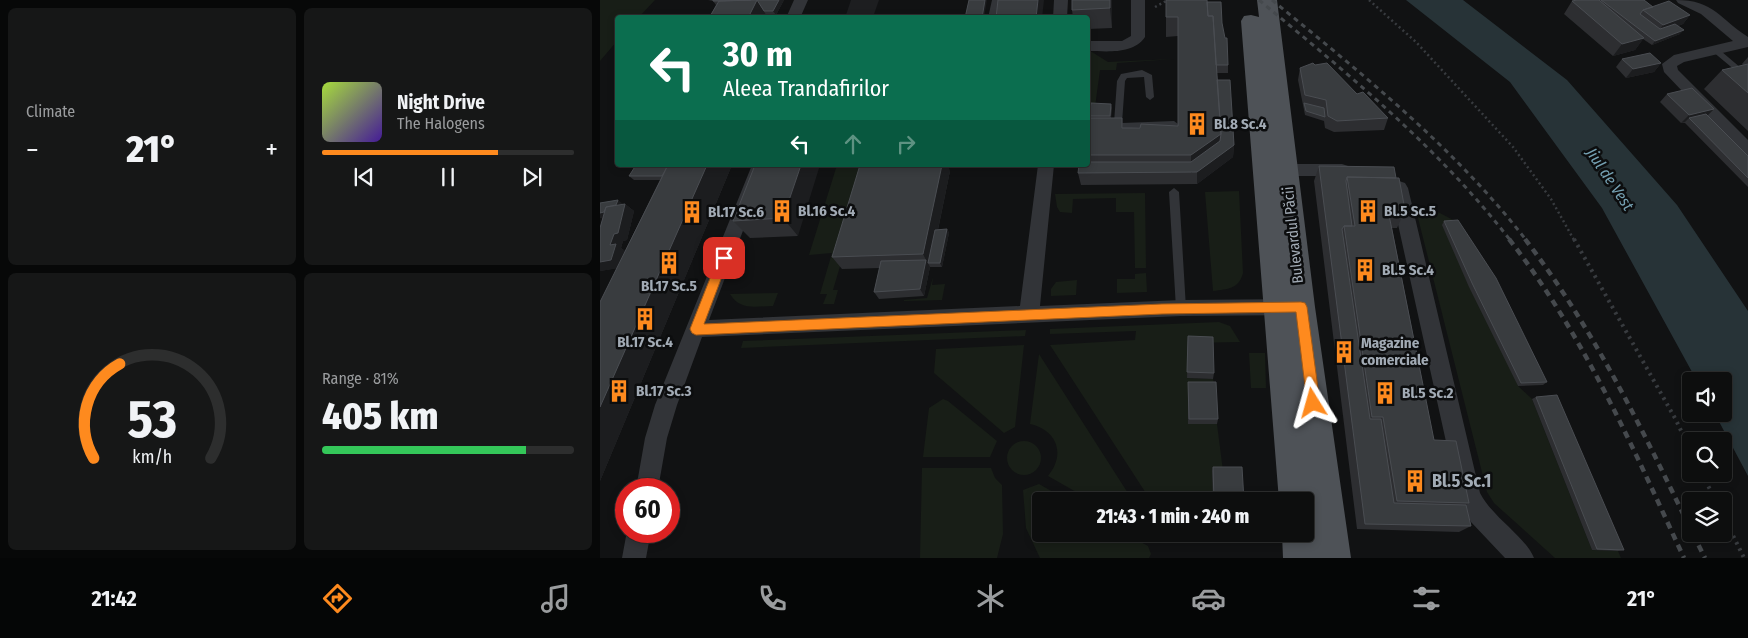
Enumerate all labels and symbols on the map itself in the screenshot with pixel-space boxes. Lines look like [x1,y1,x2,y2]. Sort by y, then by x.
building icon: Bl.8 Sc.4 [1184,111,1210,137]
place label: Bl.8 Sc.4 [1214,115,1267,133]
water label: Jiul de Vest [1582,143,1638,215]
street label: Bulevardul Păcii [1279,185,1307,285]
building icon: Bl.16 Sc.4 [769,198,795,224]
building icon: Bl.5 Sc.5 [1355,198,1381,224]
building icon: Bl.17 Sc.6 [679,199,705,225]
place label: Bl.16 Sc.4 [798,202,855,220]
place label: Bl.5 Sc.5 [1384,202,1436,220]
place label: Bl.17 Sc.6 [708,203,764,221]
pin [703,237,745,279]
building icon: Bl.17 Sc.5 [656,250,682,276]
building icon: Bl.5 Sc.4 [1352,257,1378,283]
place label: Bl.5 Sc.4 [1382,261,1434,279]
place label: Bl.17 Sc.5 [641,277,697,295]
building icon: Bl.17 Sc.4 [632,306,658,332]
place label: Bl.17 Sc.4 [617,333,673,351]
place label: Magazine comerciale [1361,334,1429,369]
building icon: Magazine comerciale [1331,339,1357,365]
position arrow [1286,376,1338,428]
building icon: Bl.17 Sc.3 [606,378,632,404]
building icon: Bl.5 Sc.2 [1372,380,1398,406]
place label: Bl.17 Sc.3 [636,382,692,400]
place label: Bl.5 Sc.2 [1402,384,1454,402]
building icon: Bl.5 Sc.1 [1402,468,1428,494]
place label: Bl.5 Sc.1 [1432,470,1491,492]
speed limit sign: 60 [615,478,680,543]

